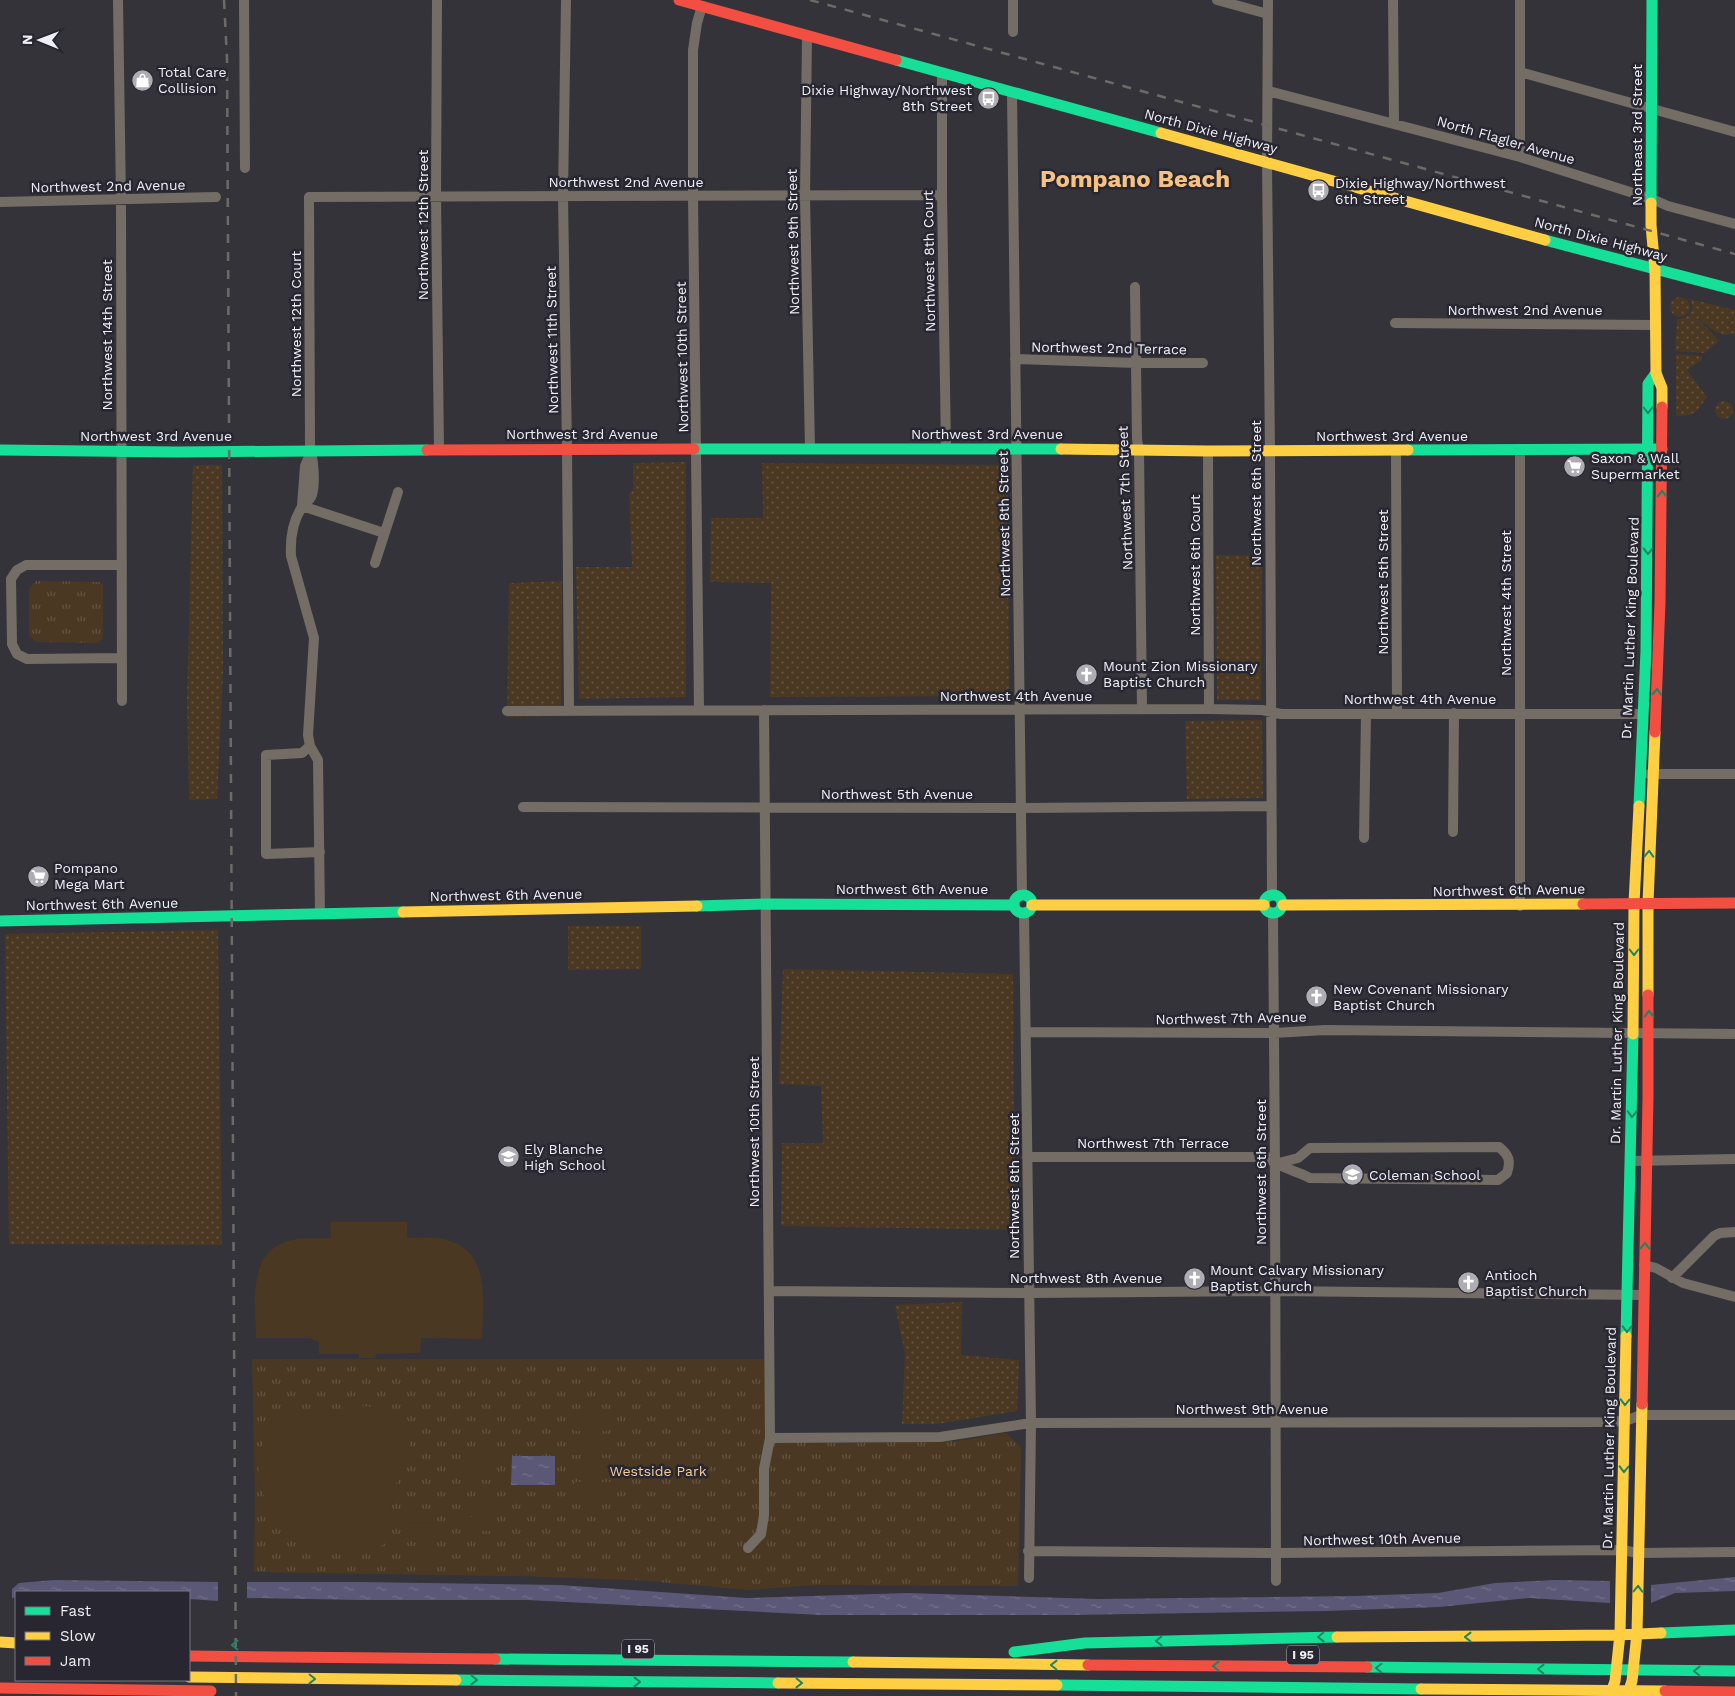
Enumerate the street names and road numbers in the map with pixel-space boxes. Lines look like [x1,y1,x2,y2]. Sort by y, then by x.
street label: Northeast 3rd Street [1629,64,1645,206]
street label: North Dixie Highway [1143,106,1280,157]
street label: North Flagler Avenue [1435,113,1577,167]
street label: Northwest 12th Street [415,150,431,300]
street label: Northwest 9th Street [784,169,802,315]
street label: Northwest 2nd Avenue [548,174,704,190]
street label: Northwest 2nd Avenue [30,177,186,195]
street label: Northwest 8th Court [920,190,938,332]
street label: North Dixie Highway [1533,214,1670,265]
street label: Northwest 12th Court [288,251,304,397]
street label: Northwest 14th Street [99,259,115,411]
street label: Northwest 11th Street [543,266,561,414]
street label: Northwest 10th Street [673,281,691,433]
street label: Northwest 2nd Avenue [1447,302,1603,318]
street label: Northwest 2nd Terrace [1031,339,1187,357]
street label: Northwest 6th Street [1248,420,1264,566]
street label: Northwest 7th Street [1114,425,1136,571]
street label: Northwest 3rd Avenue [506,426,658,442]
street label: Northwest 3rd Avenue [911,426,1063,442]
street label: Northwest 3rd Avenue [80,428,232,444]
street label: Northwest 3rd Avenue [1316,428,1468,444]
street label: Northwest 8th Street [995,451,1013,597]
street label: Northwest 6th Court [1187,494,1203,636]
street label: Northwest 5th Street [1375,509,1391,655]
street label: Dr. Martin Luther King Boulevard [1618,517,1642,739]
street label: Northwest 4th Street [1498,530,1514,676]
street label: Northwest 4th Avenue [940,688,1092,704]
street label: Northwest 4th Avenue [1344,691,1496,707]
street label: Northwest 5th Avenue [821,786,973,802]
street label: Northwest 6th Avenue [836,881,988,897]
street label: Northwest 6th Avenue [1433,881,1585,899]
street label: Northwest 6th Avenue [430,886,582,904]
street label: Northwest 6th Avenue [26,895,178,913]
street label: Dr. Martin Luther King Boulevard [1607,922,1627,1144]
street label: Northwest 7th Avenue [1155,1009,1307,1027]
street label: Northwest 10th Street [746,1056,762,1208]
street label: Northwest 6th Street [1253,1099,1269,1245]
street label: Northwest 8th Street [1006,1113,1022,1259]
street label: Northwest 7th Terrace [1077,1135,1229,1151]
street label: Northwest 8th Avenue [1010,1270,1162,1286]
street label: Dr. Martin Luther King Boulevard [1599,1327,1619,1549]
street label: Northwest 9th Avenue [1176,1401,1328,1417]
street label: Northwest 10th Avenue [1303,1530,1461,1548]
road number: I 95 [622,1640,654,1658]
road number: I 95 [1287,1646,1319,1664]

